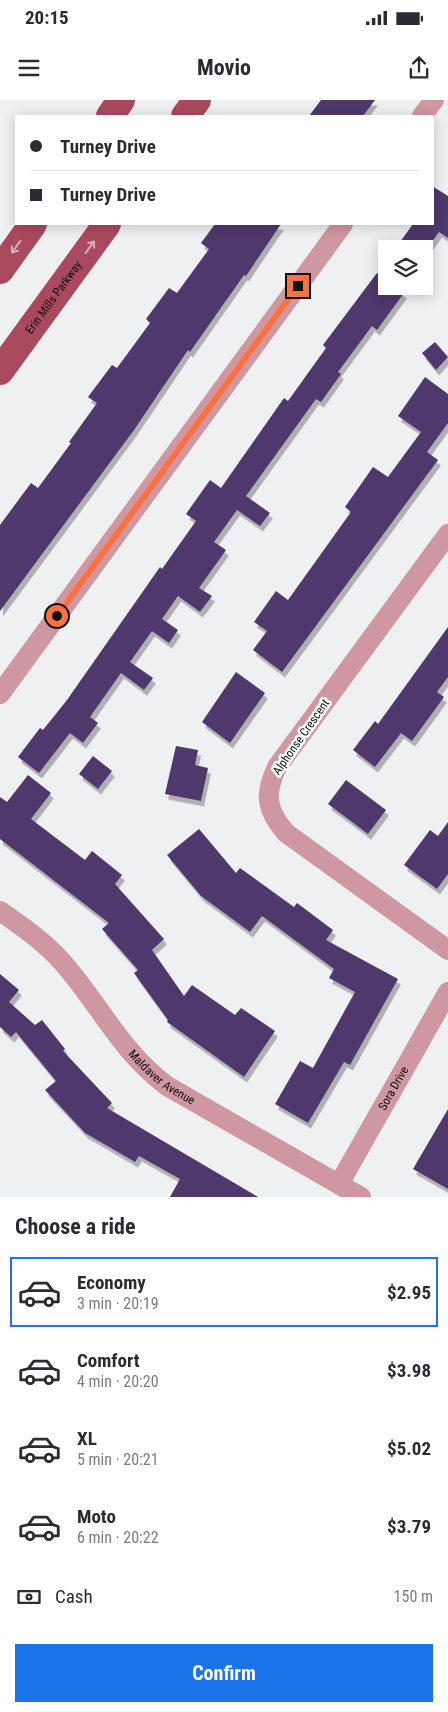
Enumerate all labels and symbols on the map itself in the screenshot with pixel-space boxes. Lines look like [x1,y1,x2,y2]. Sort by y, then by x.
one-way arrow [11,240,21,254]
one-way arrow [85,240,95,254]
street label: Erin Mills Parkway [22,258,85,337]
route end [287,275,309,297]
route start [46,605,68,627]
street label: Alphonse Crescent [270,696,333,777]
street label: Maldaver Avenue [126,1047,198,1108]
street label: Sora Drive [375,1064,411,1113]

